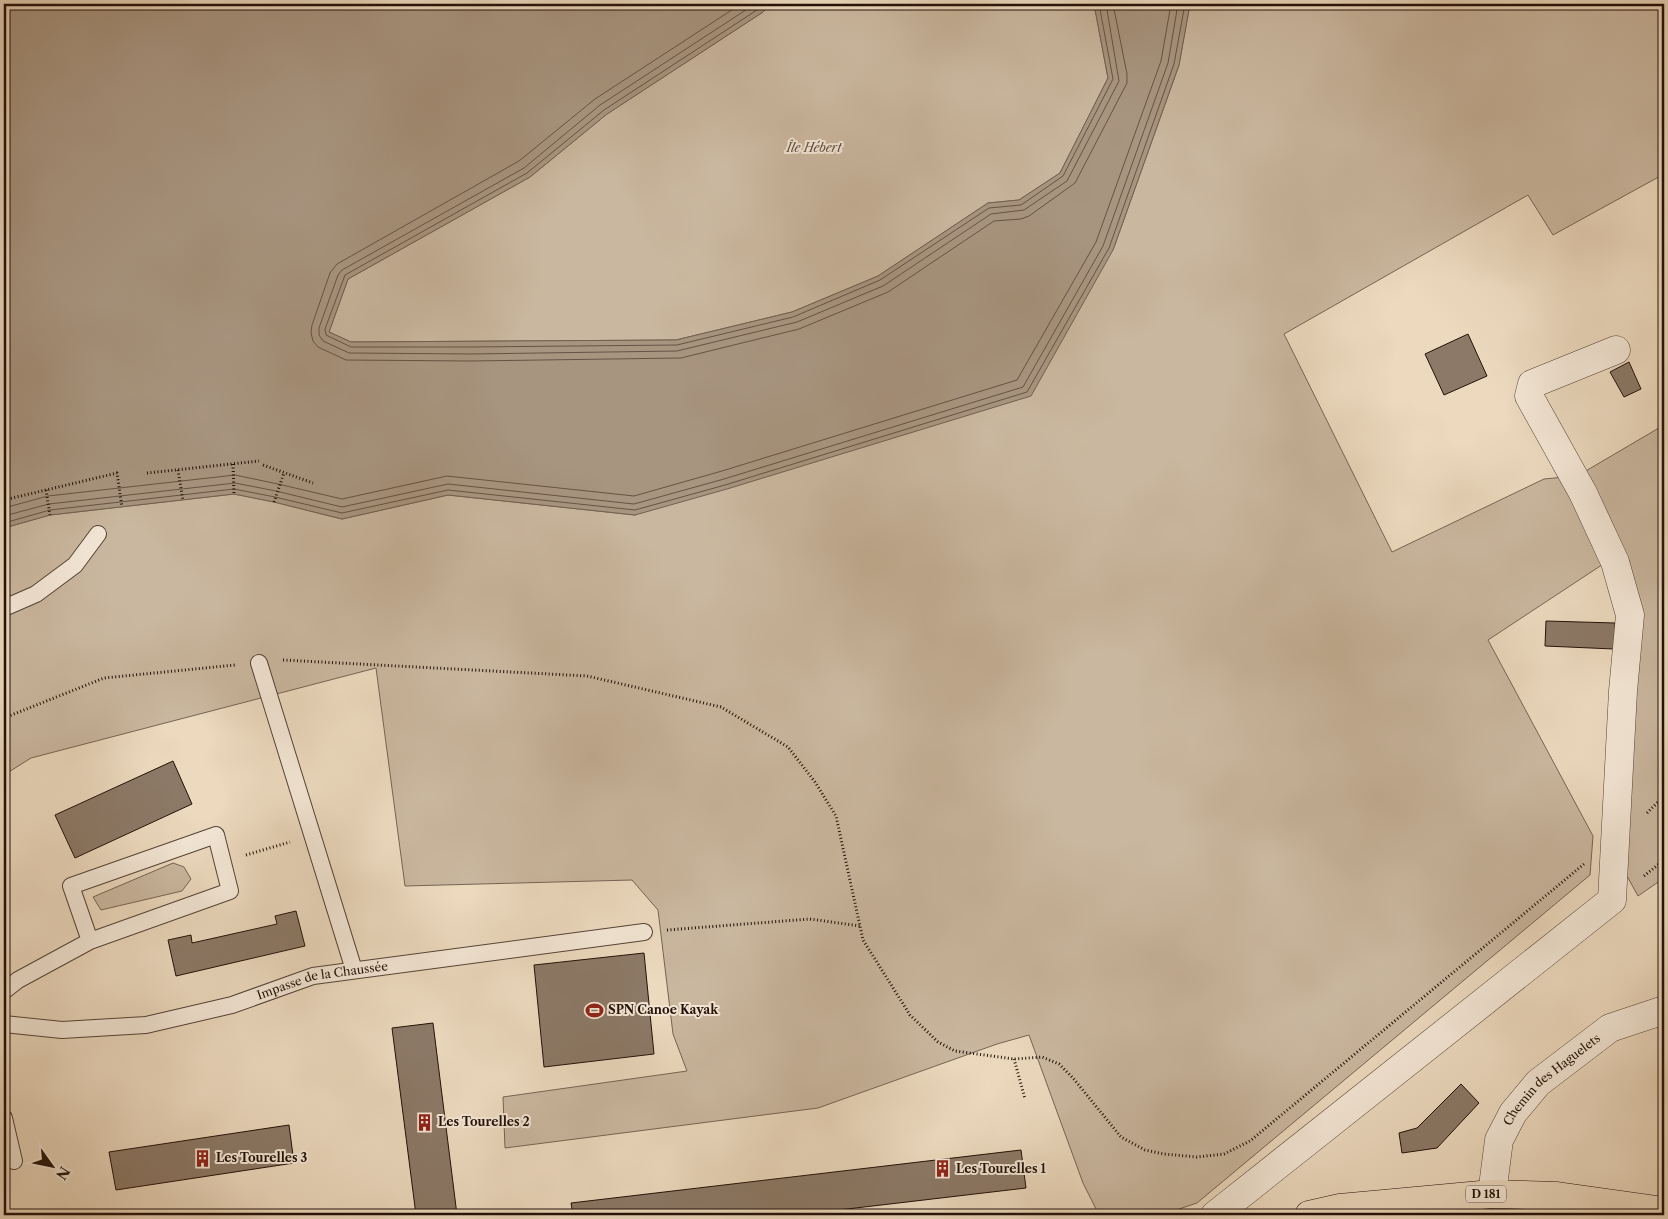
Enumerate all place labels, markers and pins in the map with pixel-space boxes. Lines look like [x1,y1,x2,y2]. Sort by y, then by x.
sports icon: SPN Canoe Kayak [584,1000,604,1020]
place label: SPN Canoe Kayak [608,1002,719,1017]
building icon: Les Tourelles 2 [414,1112,434,1132]
place label: Les Tourelles 2 [438,1114,530,1129]
building icon: Les Tourelles 3 [192,1148,212,1168]
place label: Les Tourelles 3 [216,1150,308,1165]
building icon: Les Tourelles 1 [932,1159,952,1179]
place label: Les Tourelles 1 [956,1161,1047,1176]

